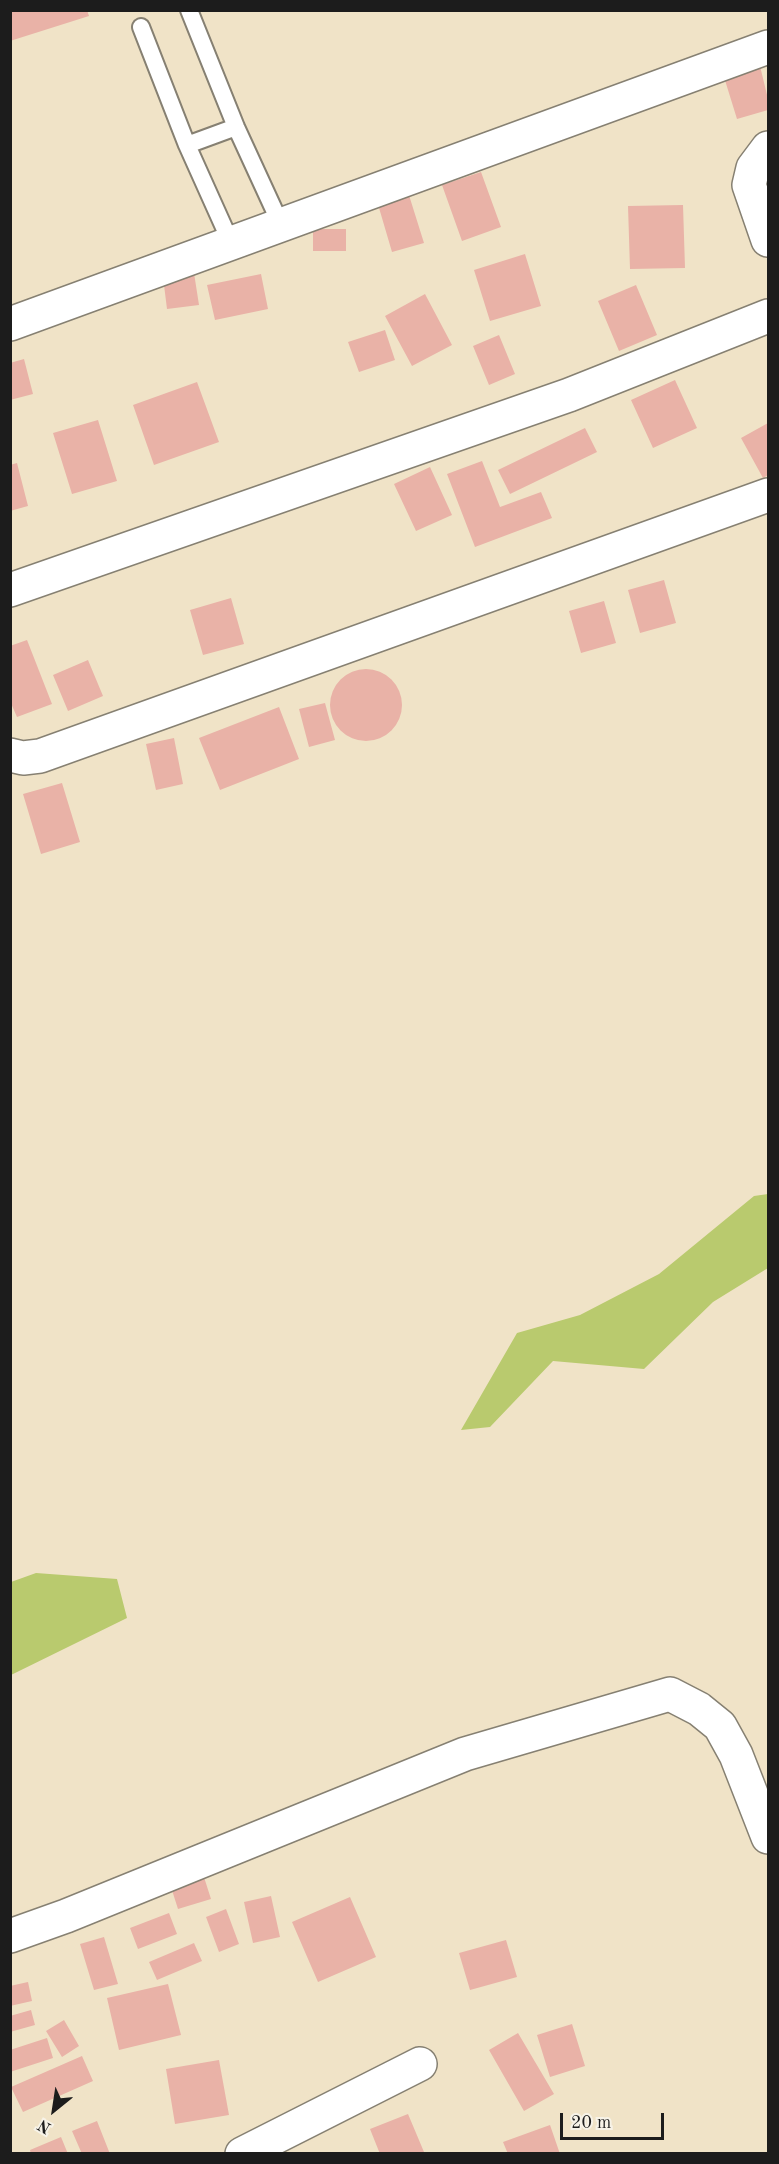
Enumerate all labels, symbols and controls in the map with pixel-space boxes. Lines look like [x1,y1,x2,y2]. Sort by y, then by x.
north arrow [24,2080,84,2140]
scale bar [563,2101,666,2139]
text: 20 m [571,2114,611,2132]
text: N [36,2116,54,2136]

